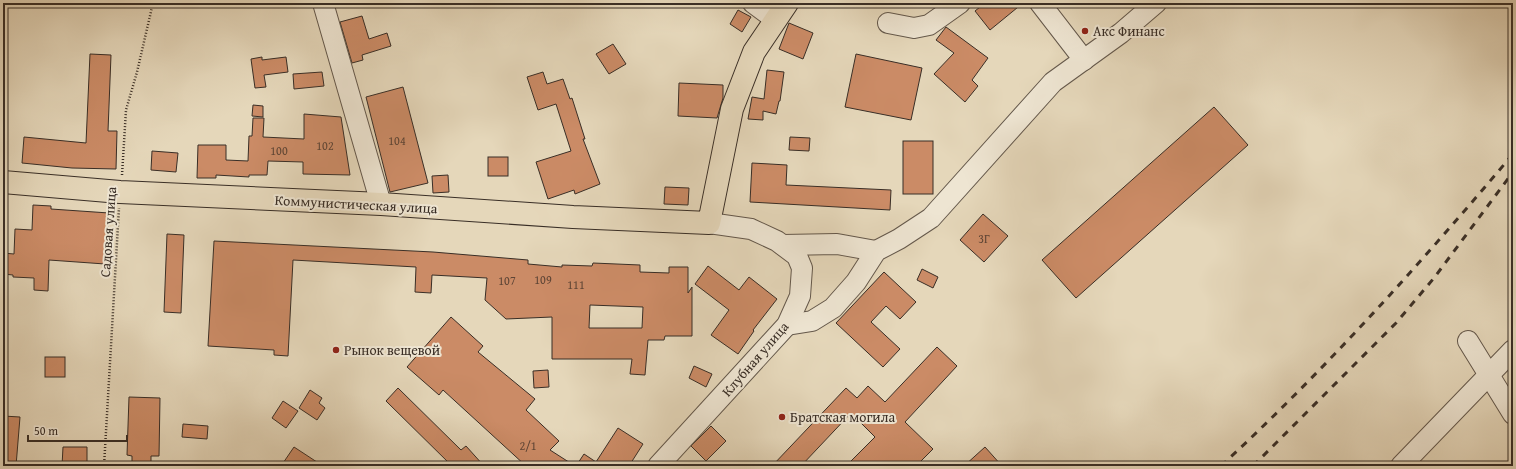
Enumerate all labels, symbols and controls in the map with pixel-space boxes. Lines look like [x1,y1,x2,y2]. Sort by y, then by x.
place label: Акс Финанс [1093,21,1165,41]
marker: Акс Финанс [1080,26,1090,36]
house number: 104 [388,132,406,149]
house number: 102 [316,137,334,154]
house number: 100 [270,142,288,159]
street label: Садовая улица [95,186,121,278]
street label: Коммунистическая улица [274,190,438,218]
house number: 3Г [978,230,990,247]
house number: 109 [534,271,552,288]
house number: 107 [498,272,516,289]
house number: 111 [567,276,585,293]
street label: Клубная улица [717,317,793,401]
place label: Рынок вещевой [344,340,440,360]
marker: Рынок вещевой [331,345,341,355]
place label: Братская могила [790,407,895,427]
marker: Братская могила [777,412,787,422]
scale bar [28,417,127,443]
text: 50 m [34,422,58,439]
house number: 2/1 [519,437,537,454]

